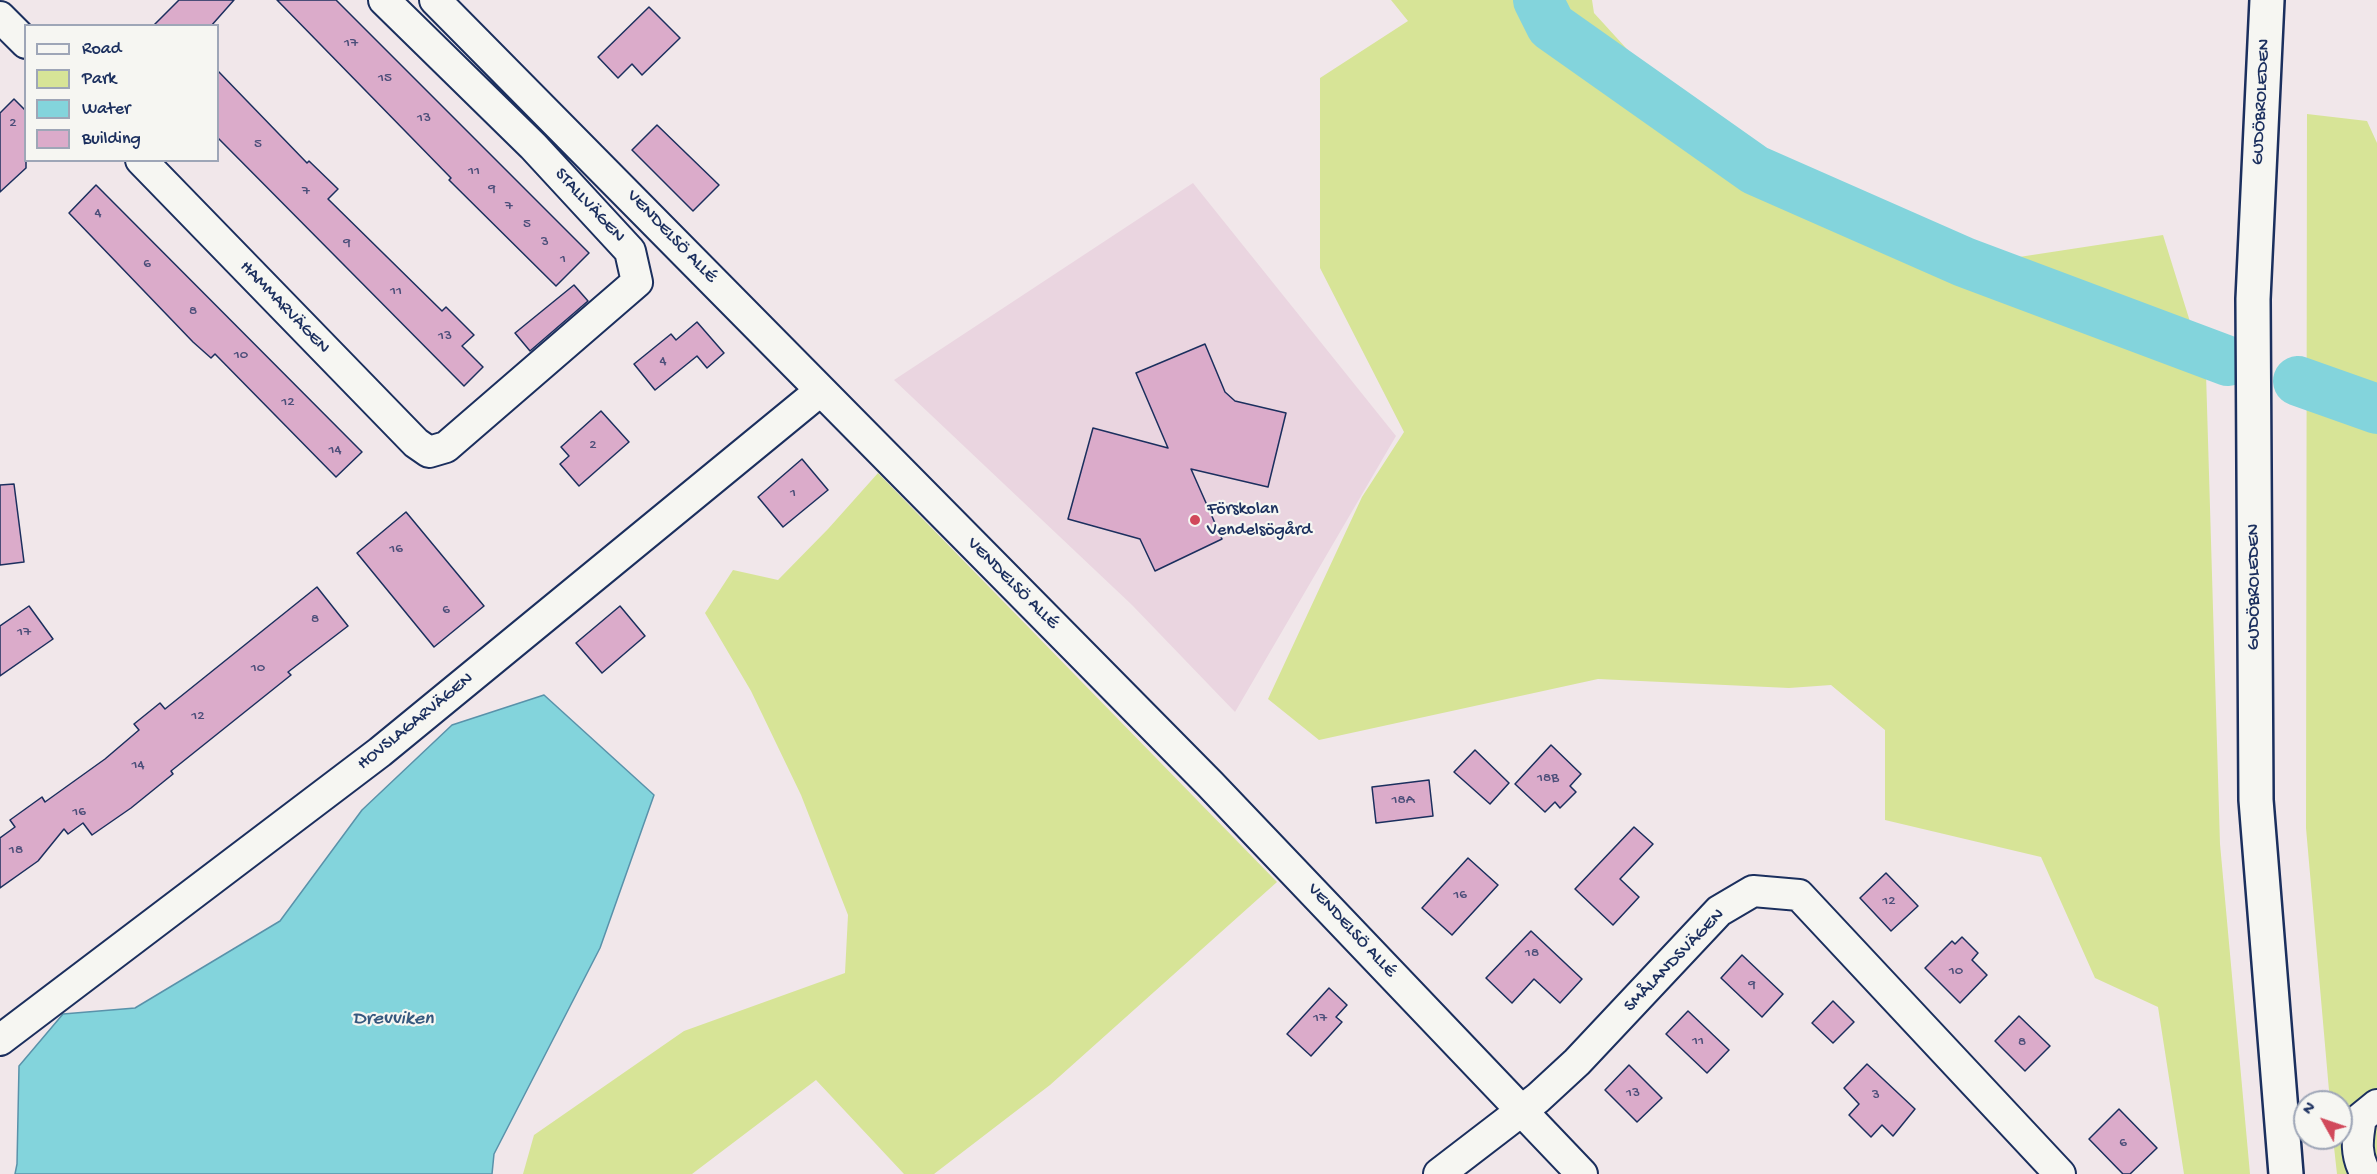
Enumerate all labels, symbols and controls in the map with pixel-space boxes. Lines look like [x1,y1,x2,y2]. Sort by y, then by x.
legend [24,24,219,162]
house number: 17 [344,35,358,53]
street label: GUDÖBROLEDEN [2248,38,2276,166]
text: Road [82,39,121,60]
text: Park [82,69,116,90]
house number: 15 [378,70,392,88]
text: Water [82,99,130,120]
house number: 13 [417,110,431,128]
house number: 2 [9,115,17,133]
text: Building [82,129,141,150]
house number: 5 [254,136,262,154]
house number: 11 [468,163,480,181]
street label: STALLVÄGEN [549,164,629,248]
house number: 9 [488,181,496,199]
house number: 7 [302,183,310,201]
street label: VENDELSÖ ALLÉ [621,186,721,288]
house number: 7 [505,198,513,216]
house number: 4 [94,205,102,223]
house number: 5 [523,216,531,234]
house number: 3 [541,234,549,252]
house number: 9 [343,235,351,253]
house number: 1 [560,251,566,269]
house number: 6 [143,256,151,274]
street label: HAMMARVÄGEN [234,257,334,359]
house number: 11 [390,283,402,301]
house number: 8 [189,303,197,321]
house number: 13 [438,328,452,346]
house number: 10 [234,347,248,365]
house number: 4 [659,353,667,371]
house number: 12 [281,394,295,412]
house number: 2 [589,437,597,455]
house number: 14 [328,442,342,460]
house number: 1 [790,485,796,503]
place label: Förskolan Vendelsögård [1207,499,1312,542]
marker: Förskolan Vendelsögård [1188,513,1202,527]
street label: GUDÖBROLEDEN [2244,524,2266,650]
street label: VENDELSÖ ALLÉ [962,534,1062,634]
house number: 16 [389,541,403,559]
house number: 6 [442,602,450,620]
house number: 8 [311,611,319,629]
house number: 17 [17,624,31,642]
house number: 10 [251,660,265,678]
street label: HOVSLAGARVÄGEN [354,669,478,775]
house number: 12 [191,708,205,726]
house number: 14 [131,757,145,775]
house number: 18B [1537,770,1559,788]
house number: 18A [1391,792,1415,810]
house number: 16 [72,804,86,822]
house number: 18 [9,842,23,860]
street label: VENDELSÖ ALLÉ [1302,879,1400,983]
house number: 16 [1453,887,1467,905]
house number: 12 [1882,893,1896,911]
street label: SMÅLANDSVÄGEN [1620,905,1730,1017]
house number: 18 [1525,945,1539,963]
house number: 10 [1949,963,1963,981]
house number: 9 [1748,977,1756,995]
water label: Drevviken [352,1008,434,1032]
house number: 17 [1313,1010,1327,1028]
house number: 11 [1692,1033,1704,1051]
house number: 8 [2018,1034,2026,1052]
house number: 13 [1626,1085,1640,1103]
house number: 3 [1872,1087,1880,1105]
north arrow [2293,1090,2353,1150]
text: N [2300,1099,2321,1120]
house number: 6 [2119,1135,2127,1153]

